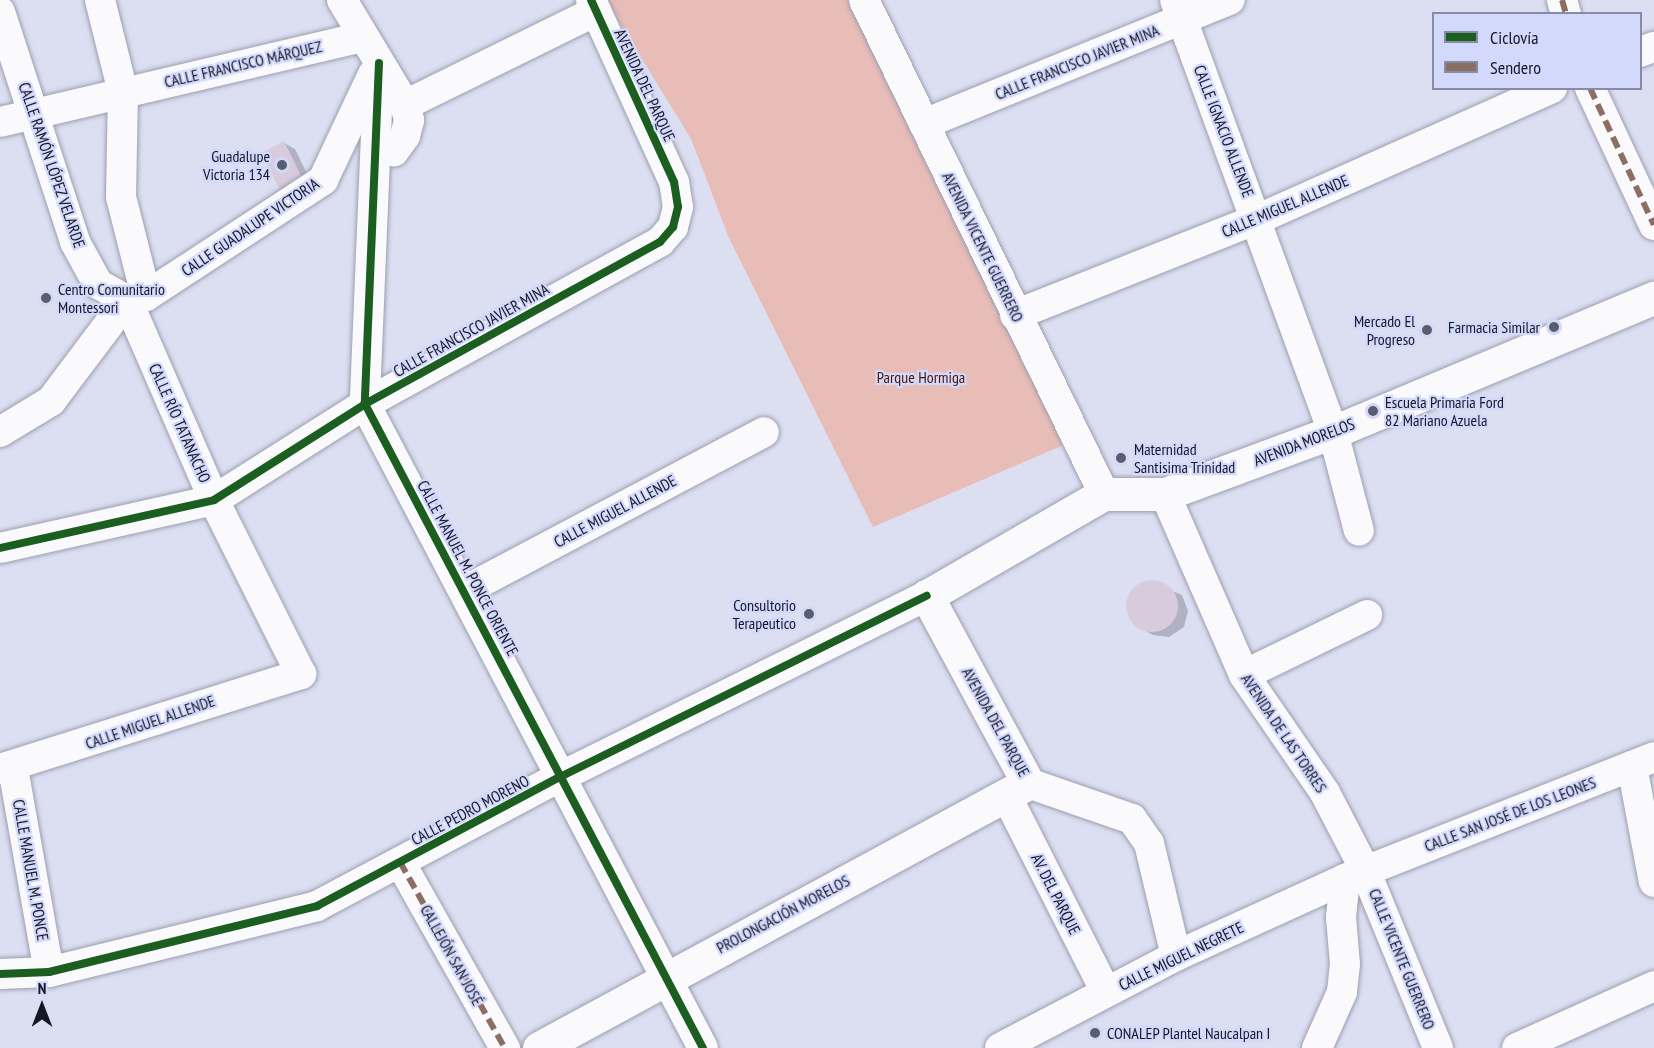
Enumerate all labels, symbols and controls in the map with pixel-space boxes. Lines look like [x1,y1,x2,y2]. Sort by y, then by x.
legend [1432,12,1642,90]
street label: CALLE FRANCISCO JAVIER MINA [992,20,1162,104]
street label: AVENIDA DEL PARQUE [610,25,680,145]
text: Ciclovía [1490,26,1538,49]
street label: CALLE FRANCISCO MÁRQUEZ [162,37,324,91]
text: Sendero [1490,56,1541,79]
street label: CALLE IGNACIO ALLENDE [1190,62,1258,200]
street label: CALLE RAMÓN LÓPEZ VELARDE [15,79,89,251]
place label: Guadalupe Victoria 134 [203,146,270,184]
marker: Guadalupe Victoria 134 [275,158,289,172]
street label: AVENIDA VICENTE GUERRERO [938,169,1028,325]
street label: CALLE MIGUEL ALLENDE [1218,170,1352,242]
street label: CALLE GUADALUPE VICTORIA [177,174,323,280]
place label: Centro Comunitario Montessori [58,279,165,317]
street label: CALLE FRANCISCO JAVIER MINA [390,279,552,381]
marker: Centro Comunitario Montessori [39,291,53,305]
place label: Mercado El Progreso [1354,311,1415,349]
place label: Farmacia Similar [1448,317,1540,337]
marker: Farmacia Similar [1545,318,1563,336]
marker: Mercado El Progreso [1420,323,1434,337]
street label: CALLE RÍO TATANACHO [145,360,215,486]
park label: Parque Hormiga [877,367,965,387]
place label: Escuela Primaria Ford 82 Mariano Azuela [1385,392,1504,430]
marker: Escuela Primaria Ford 82 Mariano Azuela [1366,404,1380,418]
street label: AVENIDA MORELOS [1250,414,1358,470]
place label: Maternidad Santisima Trinidad [1134,439,1236,477]
marker: Maternidad Santisima Trinidad [1112,449,1130,467]
street label: CALLE MIGUEL ALLENDE [550,470,680,552]
street label: CALLE MANUEL M. PONCE ORIENTE [413,476,523,660]
place label: Consultorio Terapeutico [732,595,796,633]
marker: Consultorio Terapeutico [800,605,818,623]
street label: AVENIDA DEL PARQUE [958,664,1034,780]
street label: AVENIDA DE LAS TORRES [1237,670,1331,796]
street label: CALLE MIGUEL ALLENDE [82,691,218,753]
street label: CALLE PEDRO MORENO [408,771,532,849]
street label: CALLE SAN JOSÉ DE LOS LEONES [1422,772,1598,856]
street label: CALLE MANUEL M. PONCE [9,797,53,943]
street label: AV. DEL PARQUE [1027,850,1085,938]
street label: PROLONGACIÓN MORELOS [713,871,853,957]
street label: CALLE VICENTE GUERRERO [1365,886,1439,1032]
street label: CALLEJÓN SAN JOSÉ [416,901,488,1009]
street label: CALLE MIGUEL NEGRETE [1115,917,1247,995]
north arrow [12,976,72,1036]
text: N [38,978,46,998]
place label: CONALEP Plantel Naucalpan I [1107,1023,1271,1043]
marker: CONALEP Plantel Naucalpan I [1088,1026,1102,1040]

